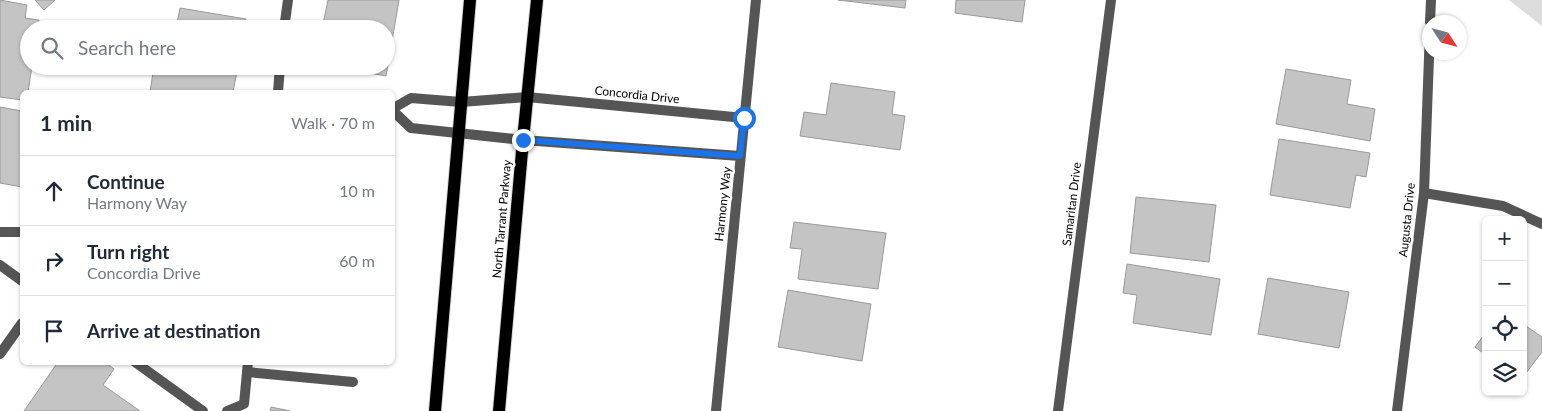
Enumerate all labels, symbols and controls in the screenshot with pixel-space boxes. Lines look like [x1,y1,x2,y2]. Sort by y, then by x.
north arrow [1422,15,1467,60]
search box [20,20,395,75]
icon: search [38,34,66,62]
text: Search here [78,36,176,59]
street label: Concordia Drive [594,83,680,106]
route start [733,107,756,130]
text: 1 min [40,110,92,135]
text: Walk · 70 m [291,113,375,132]
route end [512,129,535,152]
street label: North Tarrant Parkway [489,158,514,279]
street label: Samaritan Drive [1059,161,1084,247]
street label: Harmony Way [711,165,734,242]
text: Continue [87,170,165,193]
icon: ahead [40,177,68,205]
text: 10 m [339,181,375,200]
street label: Augusta Drive [1395,182,1418,258]
text: Harmony Way [87,193,187,212]
map controls [1482,216,1527,396]
button: + [1482,216,1527,261]
text: Turn right [87,240,169,263]
icon: right [40,247,68,275]
text: 60 m [339,251,375,270]
button: − [1482,261,1527,306]
text: Concordia Drive [87,263,201,282]
button: locate [1482,306,1527,351]
icon: arrive [40,317,68,345]
text: Arrive at destination [87,319,260,342]
button: layers [1482,351,1527,396]

